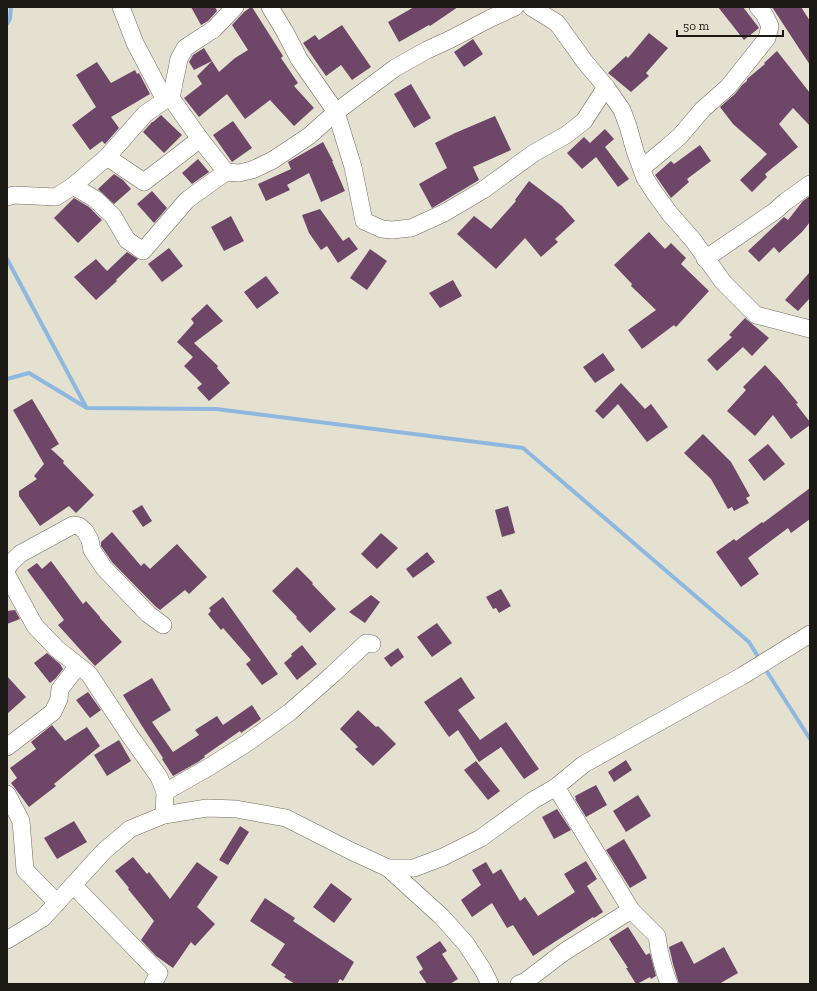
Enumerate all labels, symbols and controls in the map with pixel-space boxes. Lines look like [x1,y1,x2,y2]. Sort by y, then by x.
scale bar [677,12,783,38]
text: 50 m [683,19,710,33]

